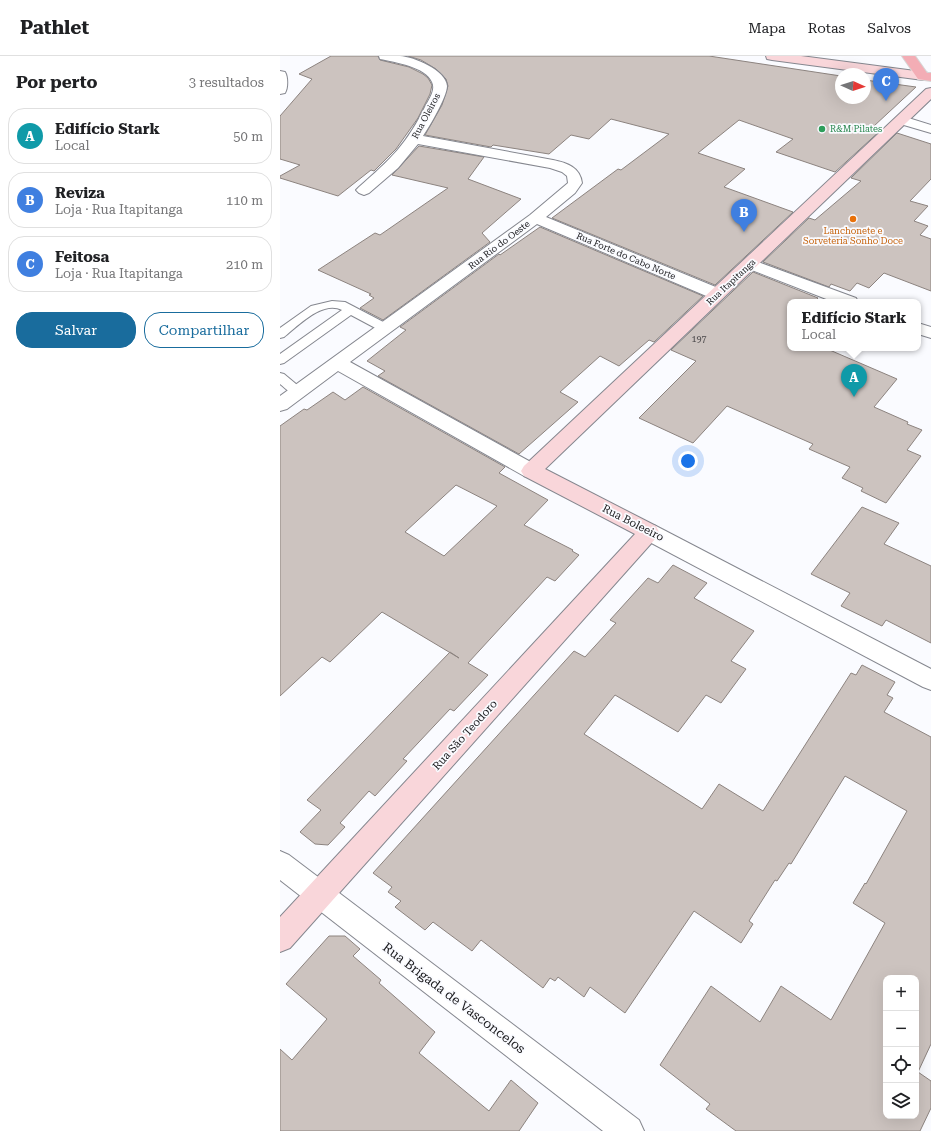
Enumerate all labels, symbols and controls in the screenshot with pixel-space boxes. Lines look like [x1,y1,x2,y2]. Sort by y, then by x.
text: Pathlet [20,16,89,39]
text: Mapa [748,20,786,36]
text: Rotas [808,20,845,36]
text: Salvos [867,20,911,36]
north arrow [835,68,871,104]
pin: C [873,68,899,101]
text: Por perto [16,72,97,92]
text: 3 resultados [189,75,264,90]
street label: Rua Oleiros [410,92,442,140]
text: Edifício Stark [55,120,160,138]
marker: R&M Pilates [817,124,827,134]
place label: R&M Pilates [830,124,882,134]
text: A [25,129,35,144]
text: 50 m [233,129,263,144]
text: Local [55,138,89,153]
text: Reviza [55,184,105,202]
text: B [25,193,35,208]
text: 110 m [226,193,263,208]
pin: B [731,199,757,232]
text: Loja · Rua Itapitanga [55,202,183,217]
marker: Lanchonete e Sorveteria Sonho Doce [848,214,858,224]
street label: Rua Rio do Oeste [466,219,532,271]
place label: Lanchonete e Sorveteria Sonho Doce [803,226,903,246]
street label: Rua Forte do Cabo Norte [575,231,677,282]
text: Feitosa [55,248,109,266]
text: C [25,257,35,272]
text: 210 m [226,257,263,272]
street label: Rua Itapitanga [705,257,758,307]
text: Loja · Rua Itapitanga [55,266,183,281]
popup [787,299,921,351]
text: Edifício Stark [802,309,906,327]
button: Salvar [16,312,136,348]
button: Compartilhar [144,312,264,348]
text: Local [802,327,836,342]
house number: 197 [691,334,707,344]
pin: A [841,364,867,397]
your location [678,451,698,471]
street label: Rua Boleeiro [600,502,666,544]
street label: Rua São Teodoro [430,697,500,773]
street label: Rua Brigada de Vasconcelos [380,940,528,1056]
map controls [883,975,919,1119]
button: + [883,975,919,1011]
button: − [883,1011,919,1047]
button: locate [883,1047,919,1083]
button: layers [883,1083,919,1119]

